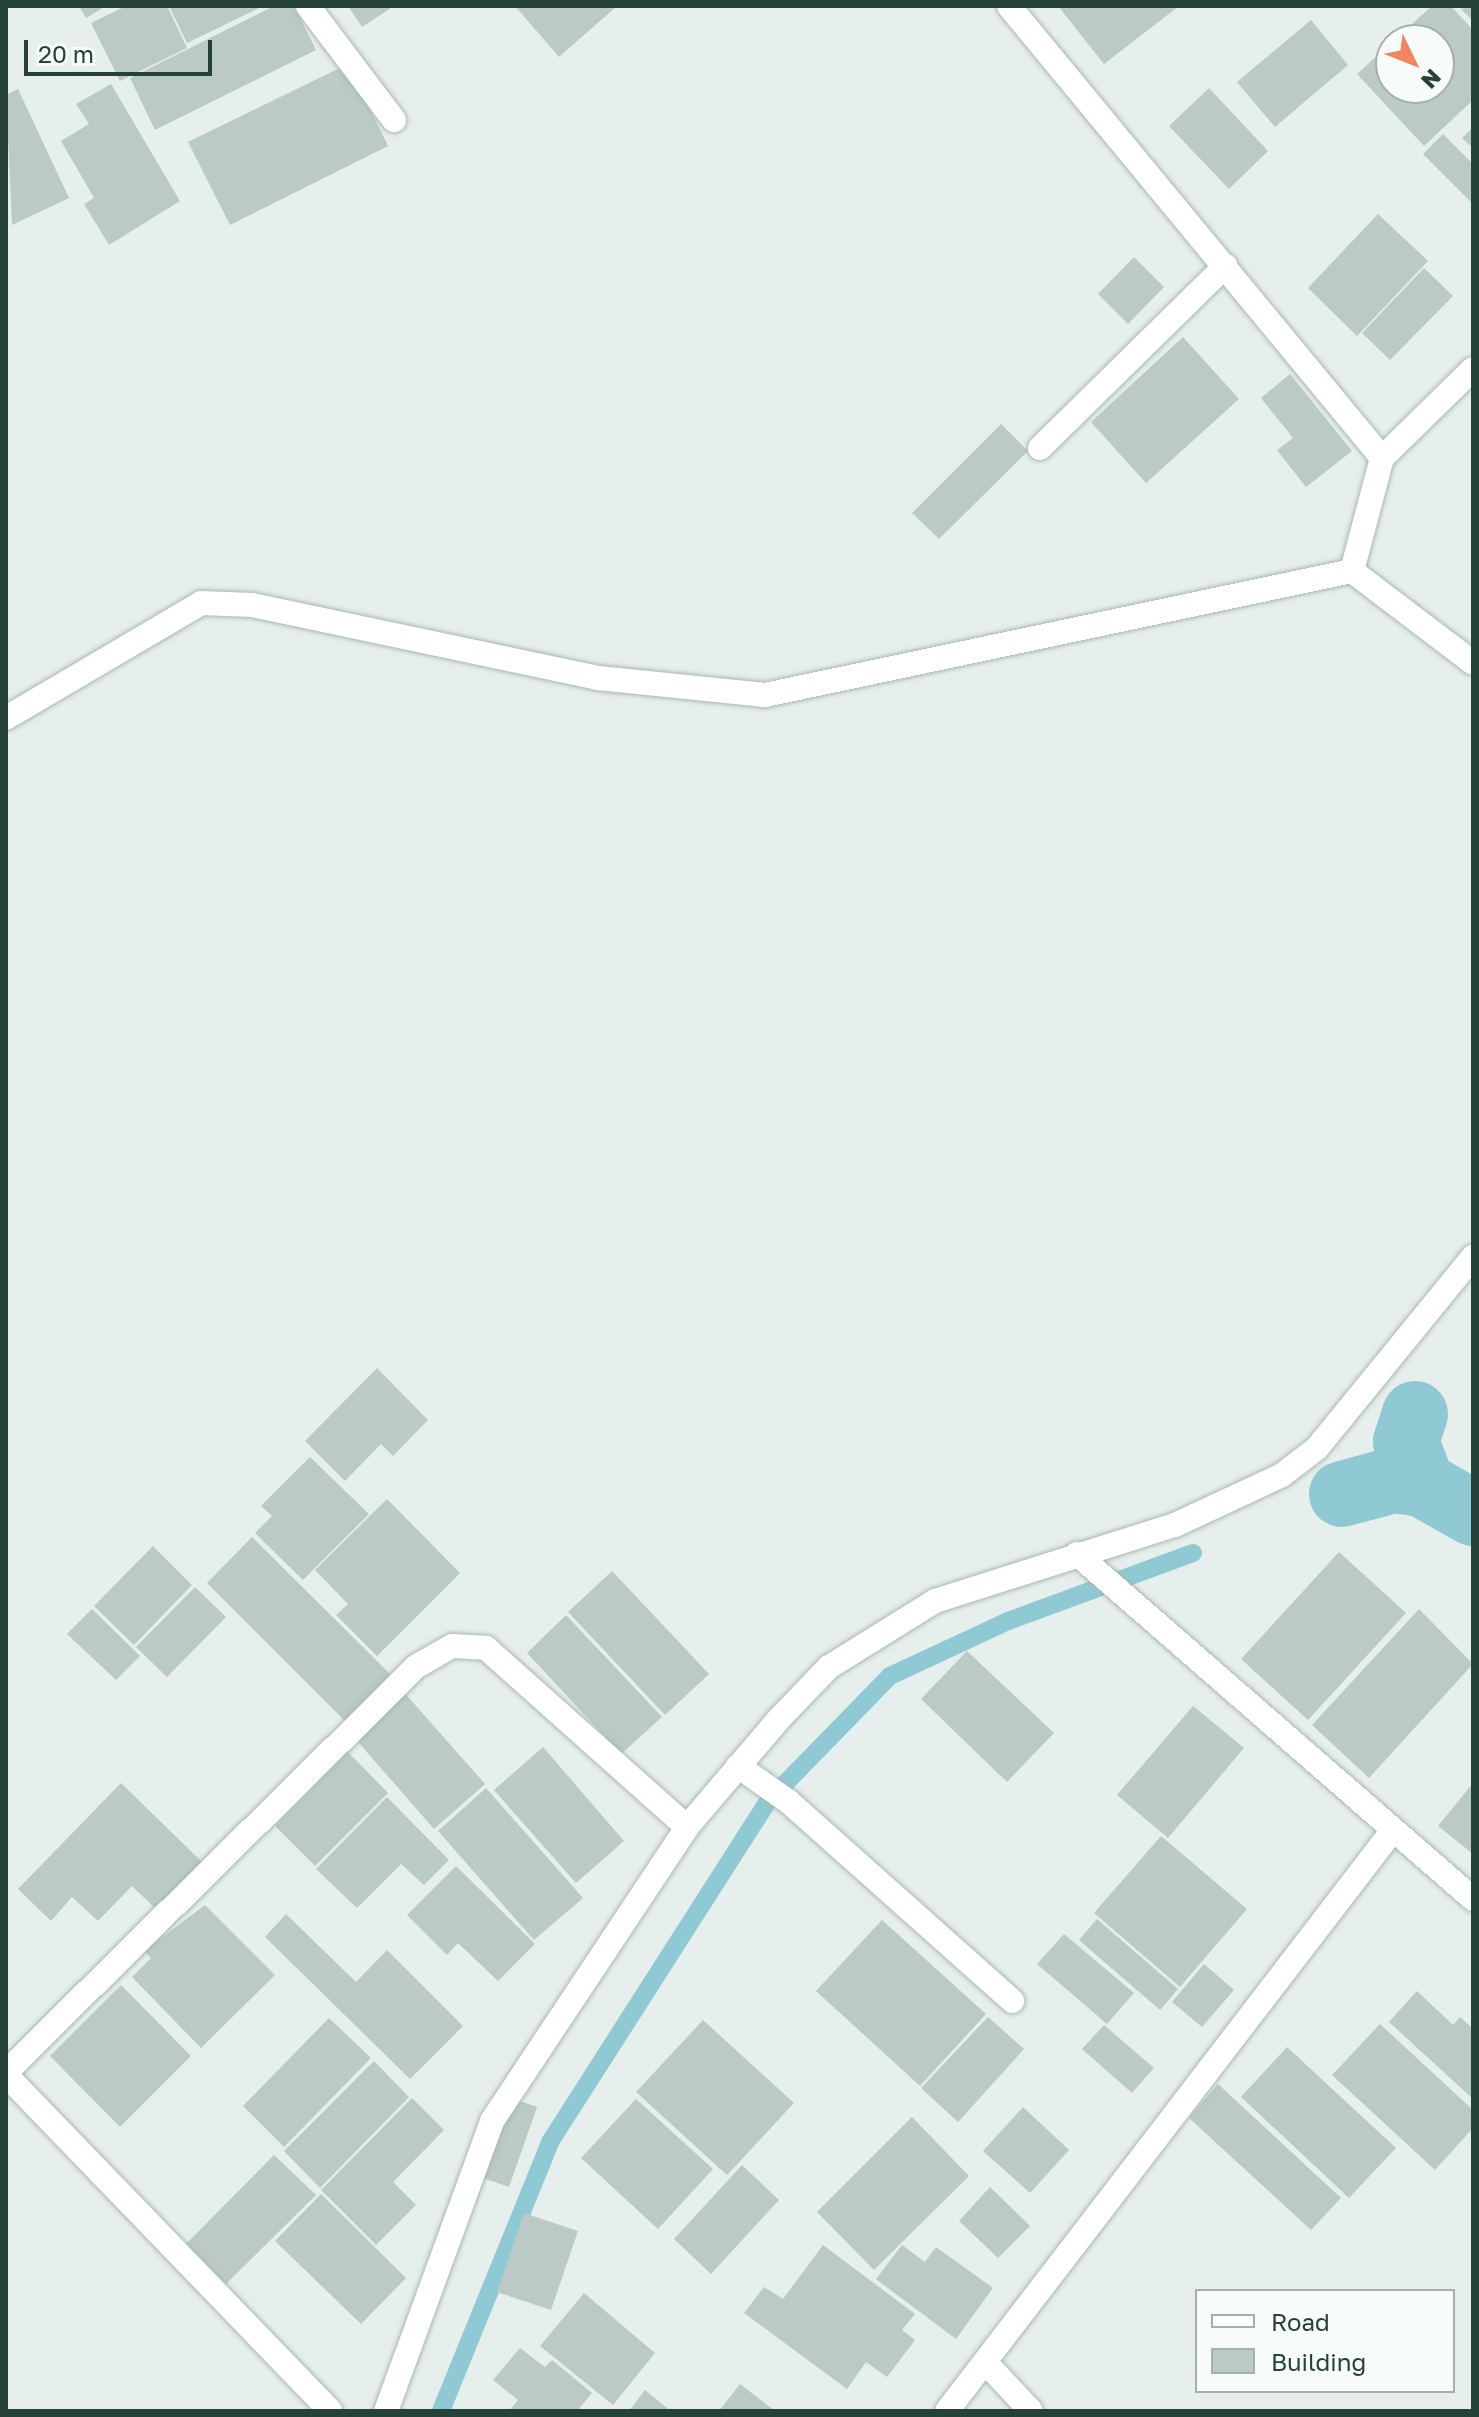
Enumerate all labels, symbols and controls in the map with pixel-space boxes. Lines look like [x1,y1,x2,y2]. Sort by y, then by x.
scale bar [28,24,216,74]
north arrow [1375,24,1455,104]
text: 20 m [38,39,94,68]
text: N [1416,64,1447,95]
legend [1195,2289,1455,2393]
text: Road [1271,2307,1330,2336]
text: Building [1271,2347,1366,2376]

